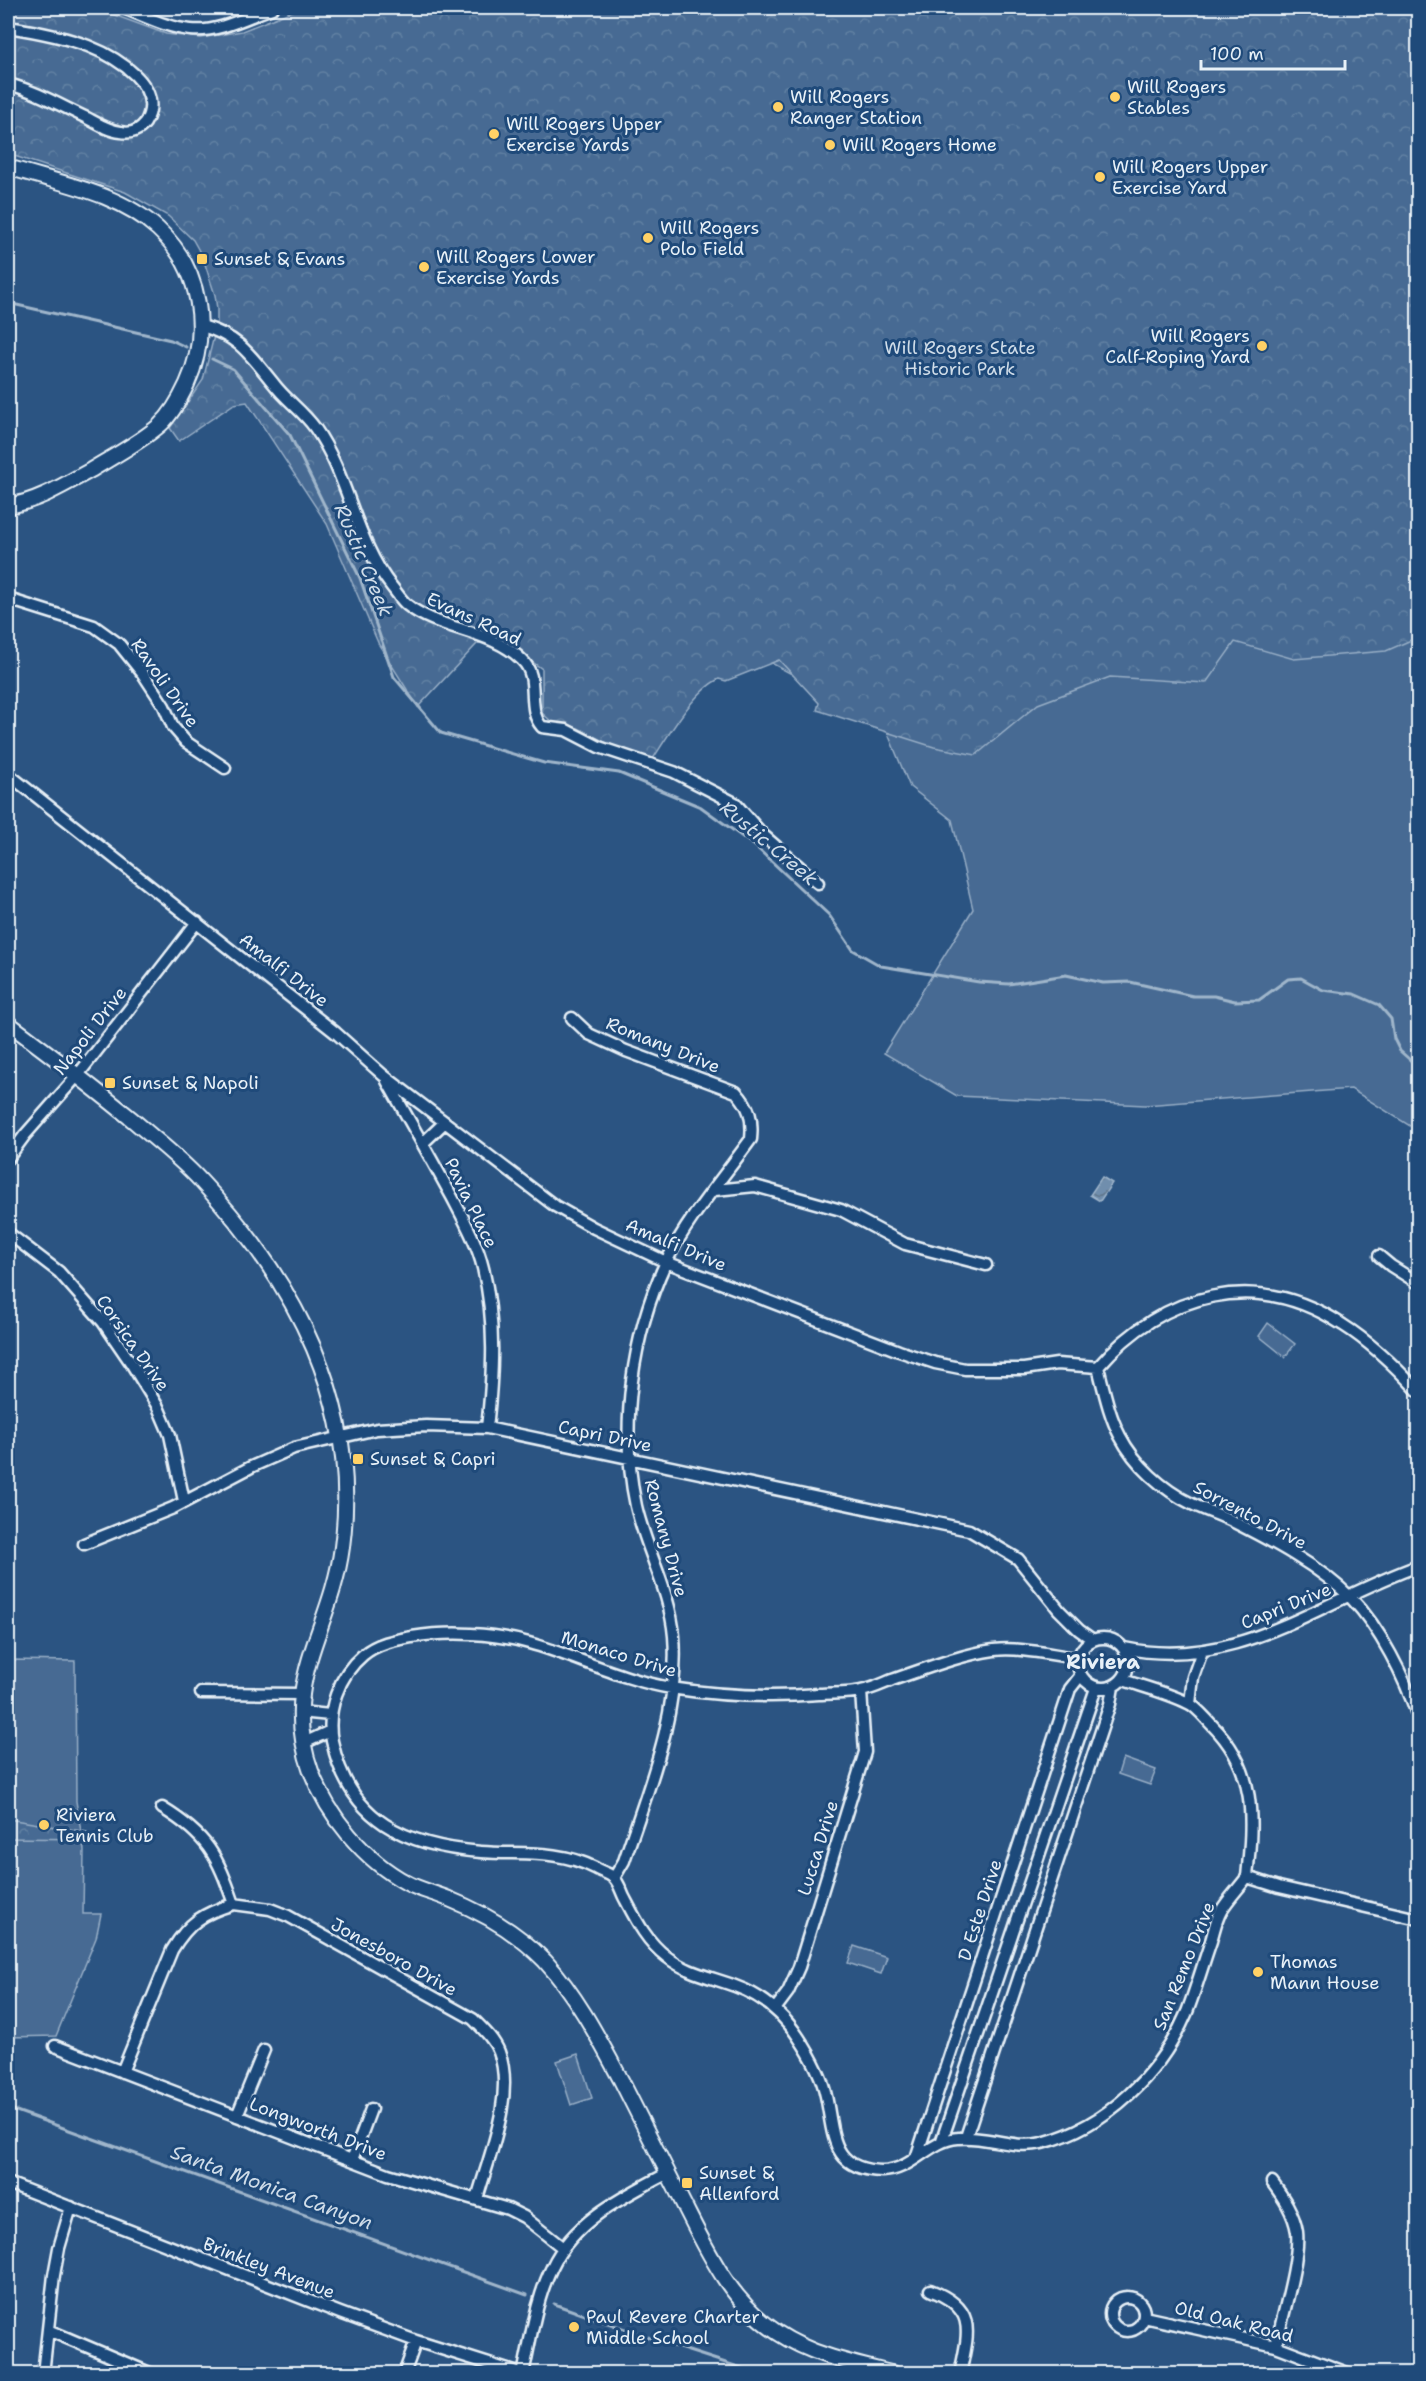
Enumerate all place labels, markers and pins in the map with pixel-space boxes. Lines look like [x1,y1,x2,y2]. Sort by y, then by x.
place label: Will Rogers Stables [1127,75,1226,120]
place label: Will Rogers Ranger Station [790,85,922,130]
marker: Will Rogers Stables [1108,90,1122,104]
marker: Will Rogers Ranger Station [771,100,785,114]
place label: Will Rogers Upper Exercise Yards [506,112,662,157]
marker: Will Rogers Upper Exercise Yards [487,127,501,141]
place label: Will Rogers Home [842,133,997,157]
marker: Will Rogers Home [823,138,837,152]
place label: Will Rogers Upper Exercise Yard [1112,155,1268,200]
marker: Will Rogers Upper Exercise Yard [1093,170,1107,184]
place label: Will Rogers Polo Field [660,216,759,261]
marker: Will Rogers Polo Field [641,231,655,245]
place label: Will Rogers Lower Exercise Yards [436,245,596,290]
place label: Sunset & Evans [214,247,345,271]
marker: Sunset & Evans [195,252,209,266]
marker: Will Rogers Lower Exercise Yards [417,260,431,274]
place label: Will Rogers Calf-Roping Yard [1105,324,1250,369]
marker: Will Rogers Calf-Roping Yard [1255,339,1269,353]
place label: Sunset & Napoli [122,1071,259,1095]
marker: Sunset & Napoli [103,1076,117,1090]
place label: Sunset & Capri [370,1447,496,1471]
marker: Sunset & Capri [351,1452,365,1466]
place label: Riviera Tennis Club [56,1803,154,1848]
marker: Riviera Tennis Club [37,1818,51,1832]
place label: Thomas Mann House [1270,1950,1380,1995]
marker: Thomas Mann House [1251,1965,1265,1979]
place label: Sunset & Allenford [699,2161,779,2206]
marker: Sunset & Allenford [680,2176,694,2190]
place label: Paul Revere Charter Middle School [586,2305,760,2350]
marker: Paul Revere Charter Middle School [567,2320,581,2334]

